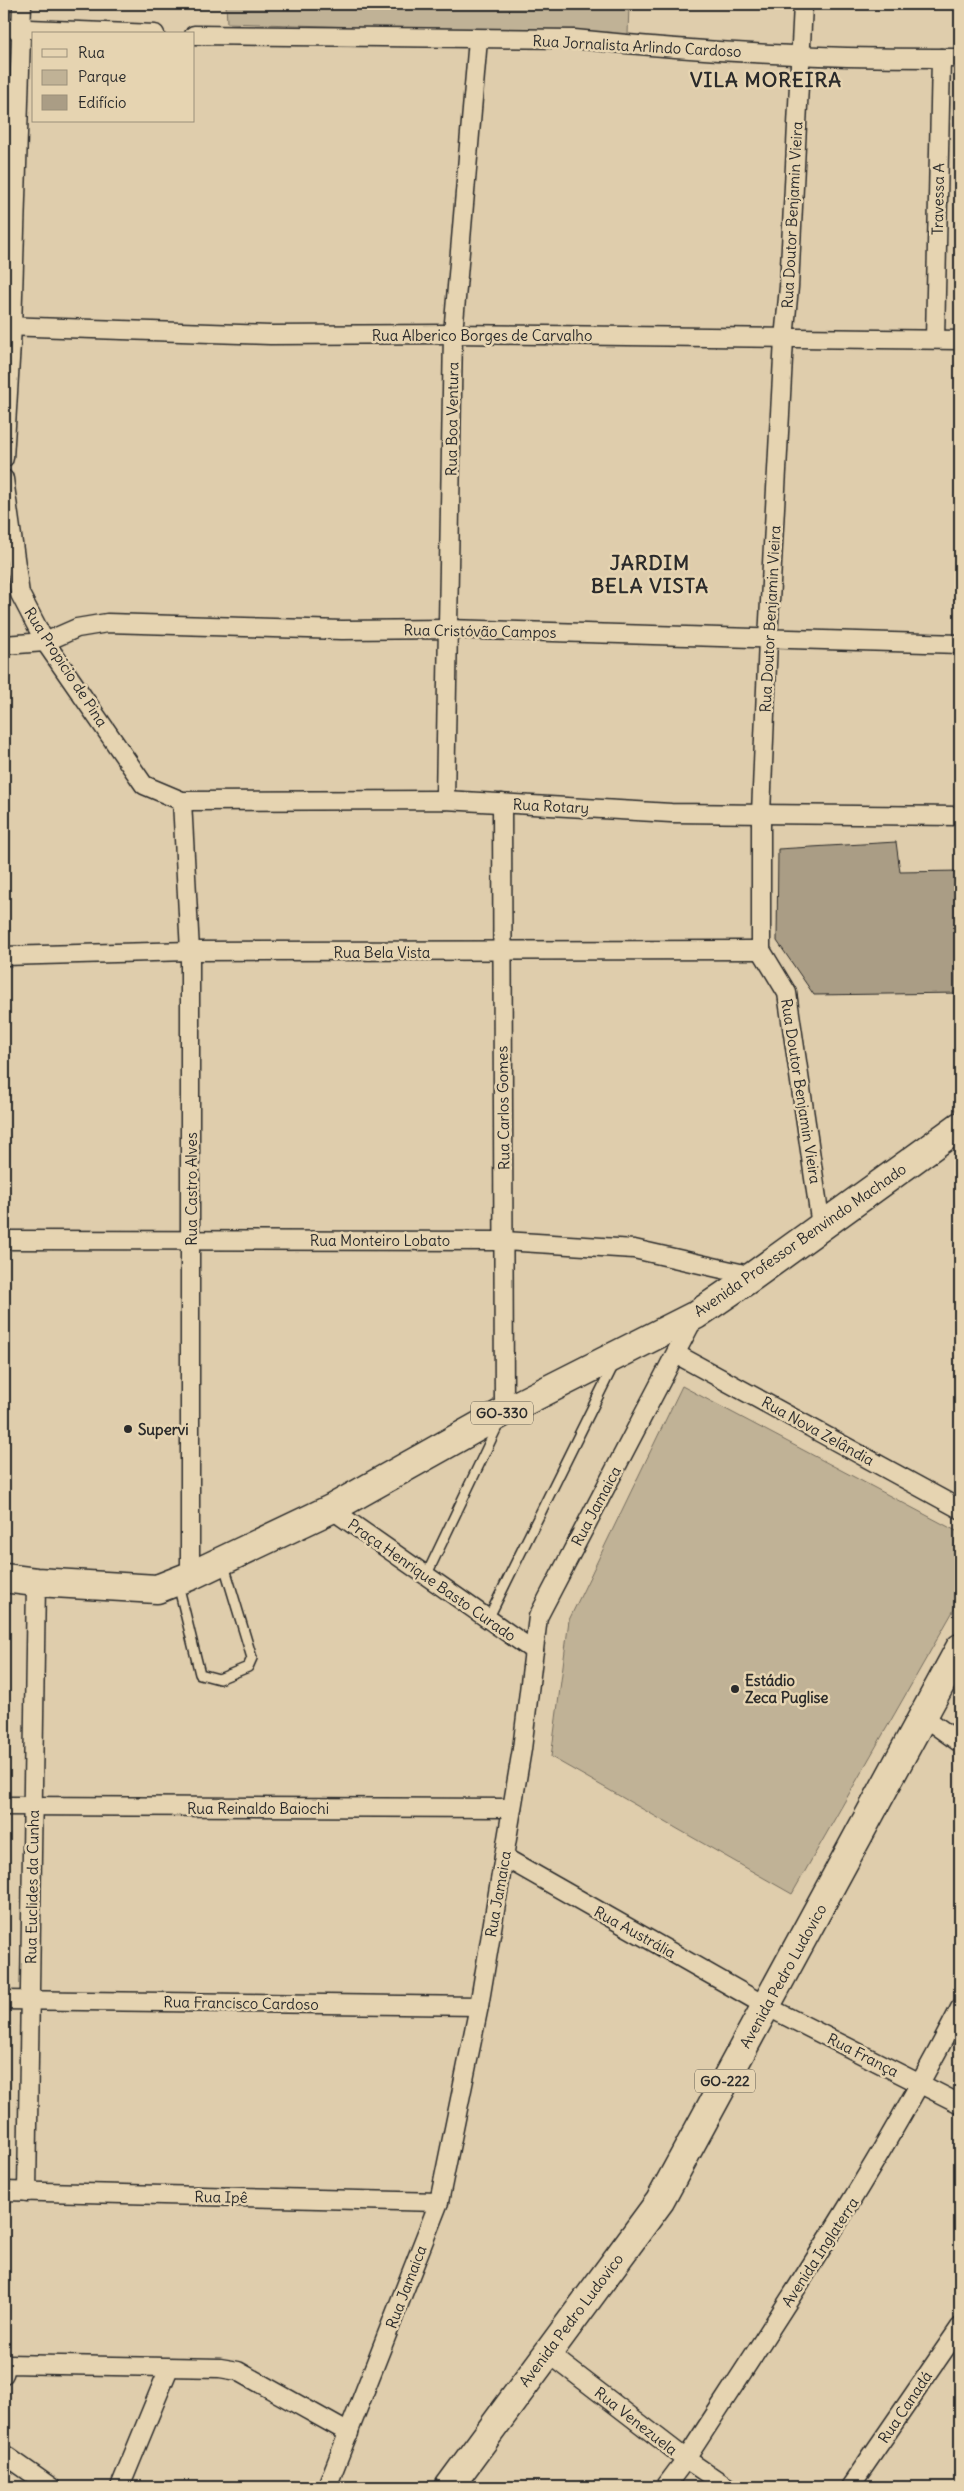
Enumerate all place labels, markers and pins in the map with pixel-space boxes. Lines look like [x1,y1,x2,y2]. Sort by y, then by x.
place label: Supervi [138,1420,189,1440]
marker: Supervi [122,1423,134,1435]
place label: Estádio Zeca Puglise [745,1671,828,1708]
marker: Estádio Zeca Puglise [729,1683,741,1695]

